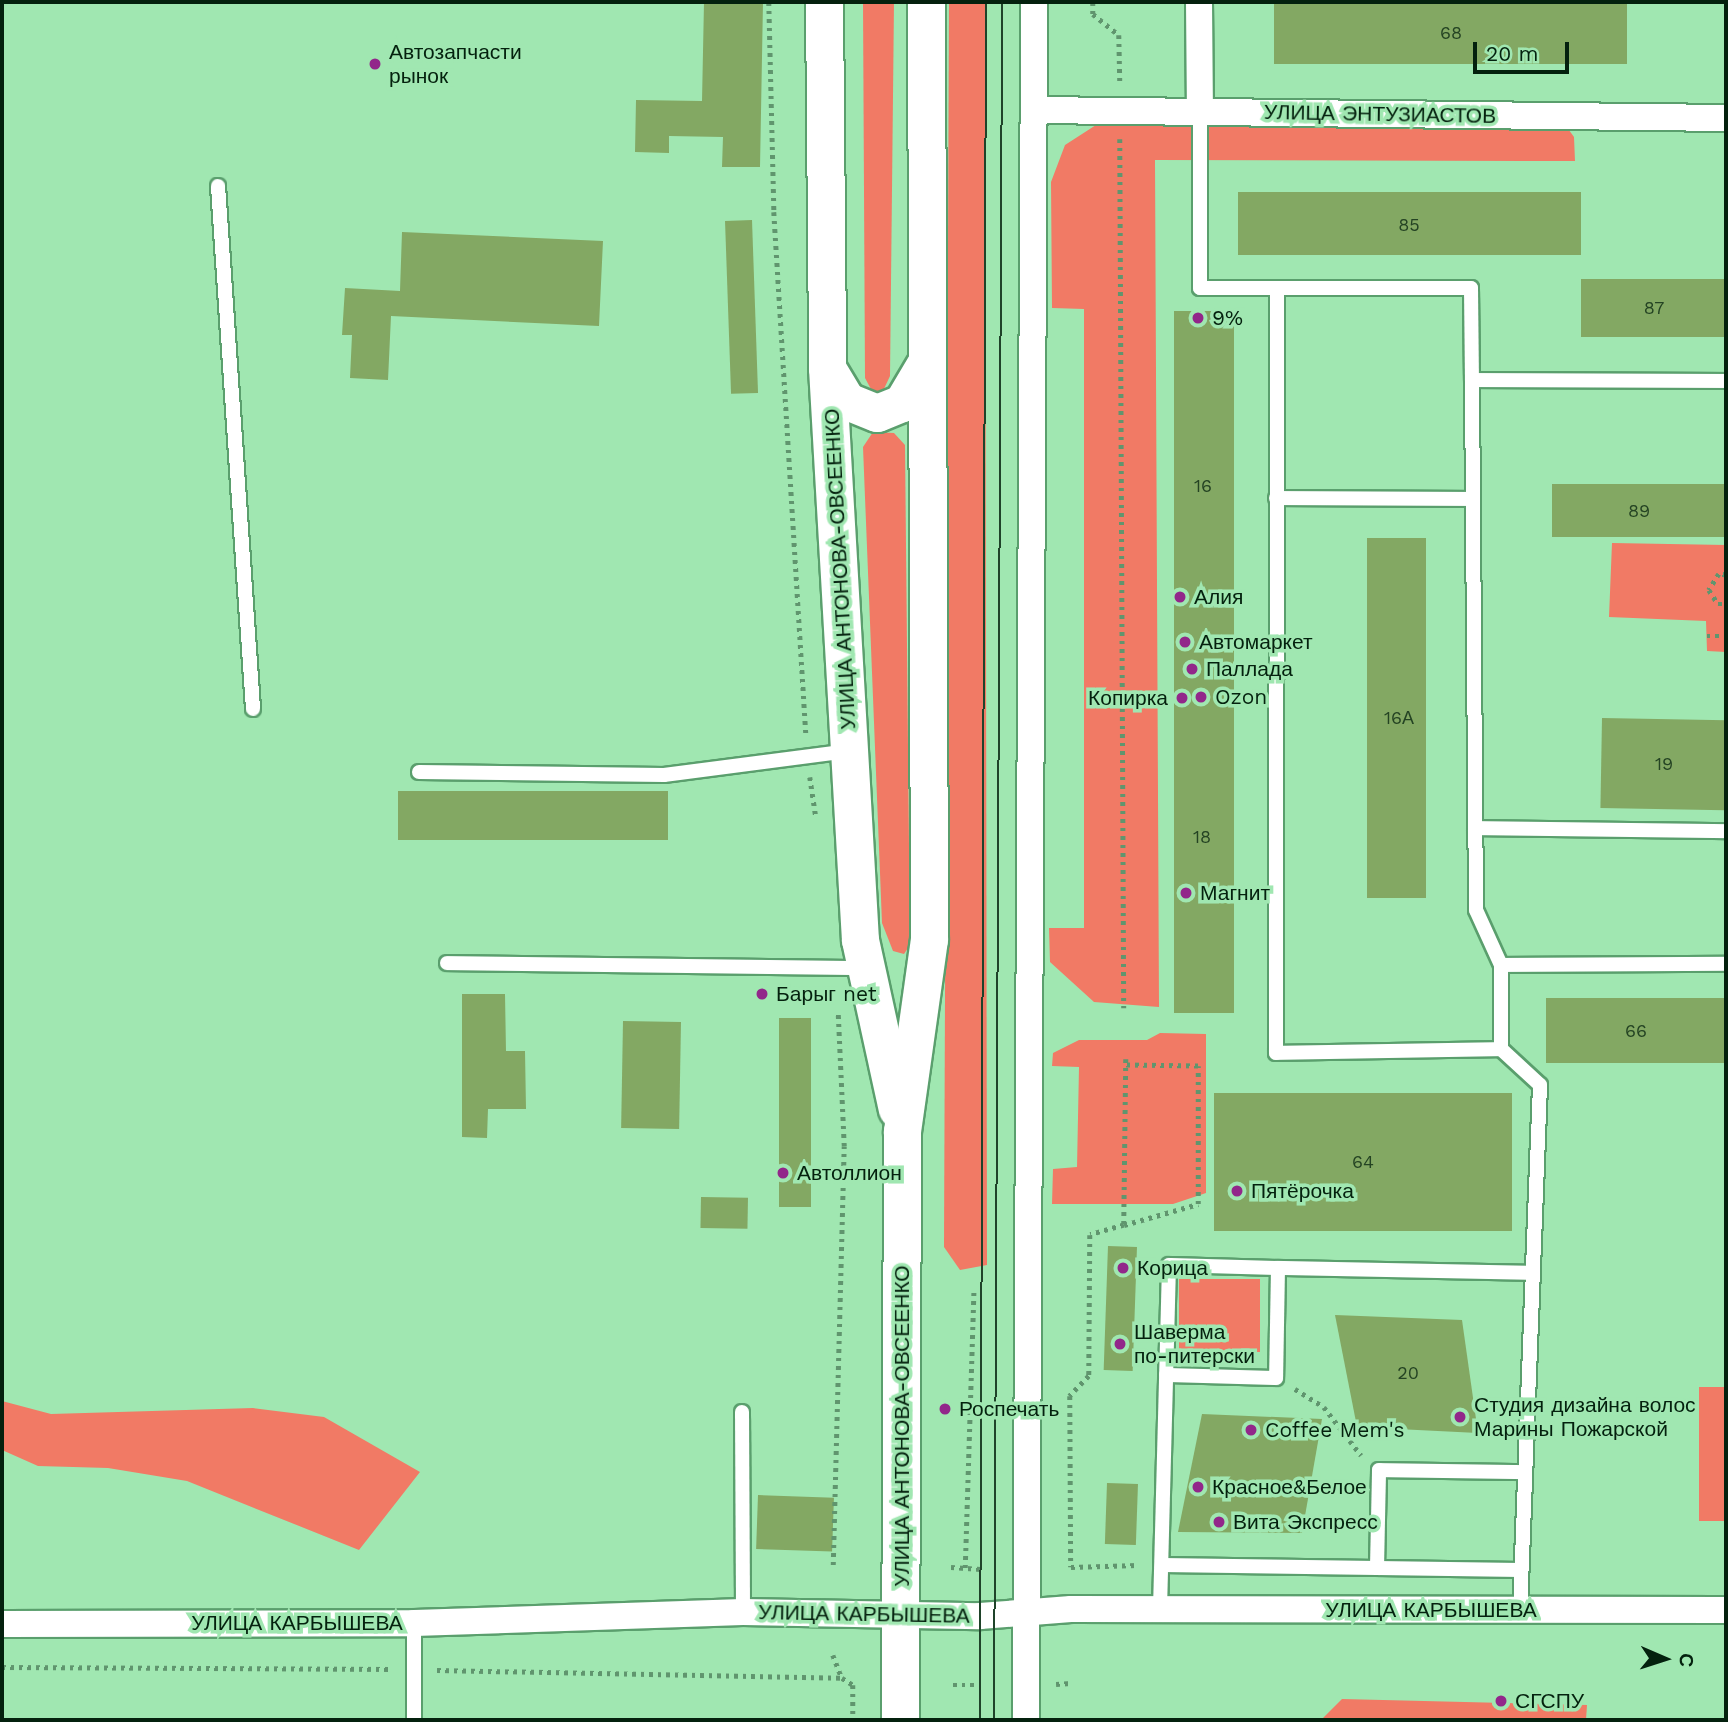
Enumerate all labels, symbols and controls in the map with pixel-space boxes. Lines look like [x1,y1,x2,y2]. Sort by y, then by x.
house number: 68 [1440,22,1462,44]
scale bar [1476,28,1572,72]
place label: Автозапчасти рынок [389,39,522,89]
text: 20 m [1486,41,1538,66]
marker: Автозапчасти рынок [367,56,383,72]
street label: УЛИЦА ЭНТУЗИАСТОВ [1264,99,1496,129]
house number: 85 [1398,214,1420,236]
house number: 87 [1644,297,1664,319]
place label: 9% [1212,305,1243,331]
marker: 9% [1190,310,1206,326]
street label: УЛИЦА АНТОНОВА-ОВСЕЕНКО [819,408,861,730]
house number: 16 [1194,475,1212,497]
house number: 89 [1628,500,1650,522]
place label: Алия [1194,584,1243,610]
marker: Алия [1172,589,1188,605]
place label: Автомаркет [1199,629,1313,655]
marker: Автомаркет [1177,634,1193,650]
place label: Паллада [1206,656,1293,682]
marker: Паллада [1184,661,1200,677]
place label: Ozon [1215,684,1267,710]
place label: Копирка [1088,685,1168,711]
marker: Ozon [1193,689,1209,705]
marker: Копирка [1174,690,1190,706]
house number: 16А [1384,707,1414,729]
house number: 19 [1655,753,1673,775]
house number: 18 [1193,826,1211,848]
place label: Магнит [1200,880,1270,906]
marker: Магнит [1178,885,1194,901]
place label: Барыг net [776,981,877,1007]
marker: Барыг net [754,986,770,1002]
house number: 66 [1625,1020,1647,1042]
house number: 64 [1352,1151,1374,1173]
place label: Автоллион [797,1160,902,1186]
marker: Автоллион [775,1165,791,1181]
place label: Пятёрочка [1251,1178,1354,1204]
marker: Пятёрочка [1229,1183,1245,1199]
place label: Корица [1137,1255,1208,1281]
marker: Корица [1115,1260,1131,1276]
street label: УЛИЦА АНТОНОВА-ОВСЕЕНКО [889,1265,915,1587]
place label: Шаверма по-питерски [1134,1319,1255,1369]
marker: Шаверма по-питерски [1112,1336,1128,1352]
house number: 20 [1397,1362,1419,1384]
place label: Студия дизайна волос Марины Пожарской [1474,1392,1696,1442]
place label: Роспечать [959,1396,1059,1422]
marker: Роспечать [937,1401,953,1417]
marker: Студия дизайна волос Марины Пожарской [1452,1409,1468,1425]
place label: Coffee Mem's [1265,1417,1405,1443]
marker: Coffee Mem's [1243,1422,1259,1438]
place label: Красное&Белое [1212,1474,1367,1500]
marker: Красное&Белое [1190,1479,1206,1495]
place label: Вита Экспресс [1233,1509,1378,1535]
marker: Вита Экспресс [1211,1514,1227,1530]
street label: УЛИЦА КАРБЫШЕВА [1325,1597,1537,1623]
street label: УЛИЦА КАРБЫШЕВА [758,1600,970,1628]
street label: УЛИЦА КАРБЫШЕВА [191,1610,403,1636]
north arrow [1630,1624,1700,1694]
text: С [1675,1653,1698,1668]
place label: СГСПУ [1515,1688,1584,1714]
marker: СГСПУ [1493,1693,1509,1709]

